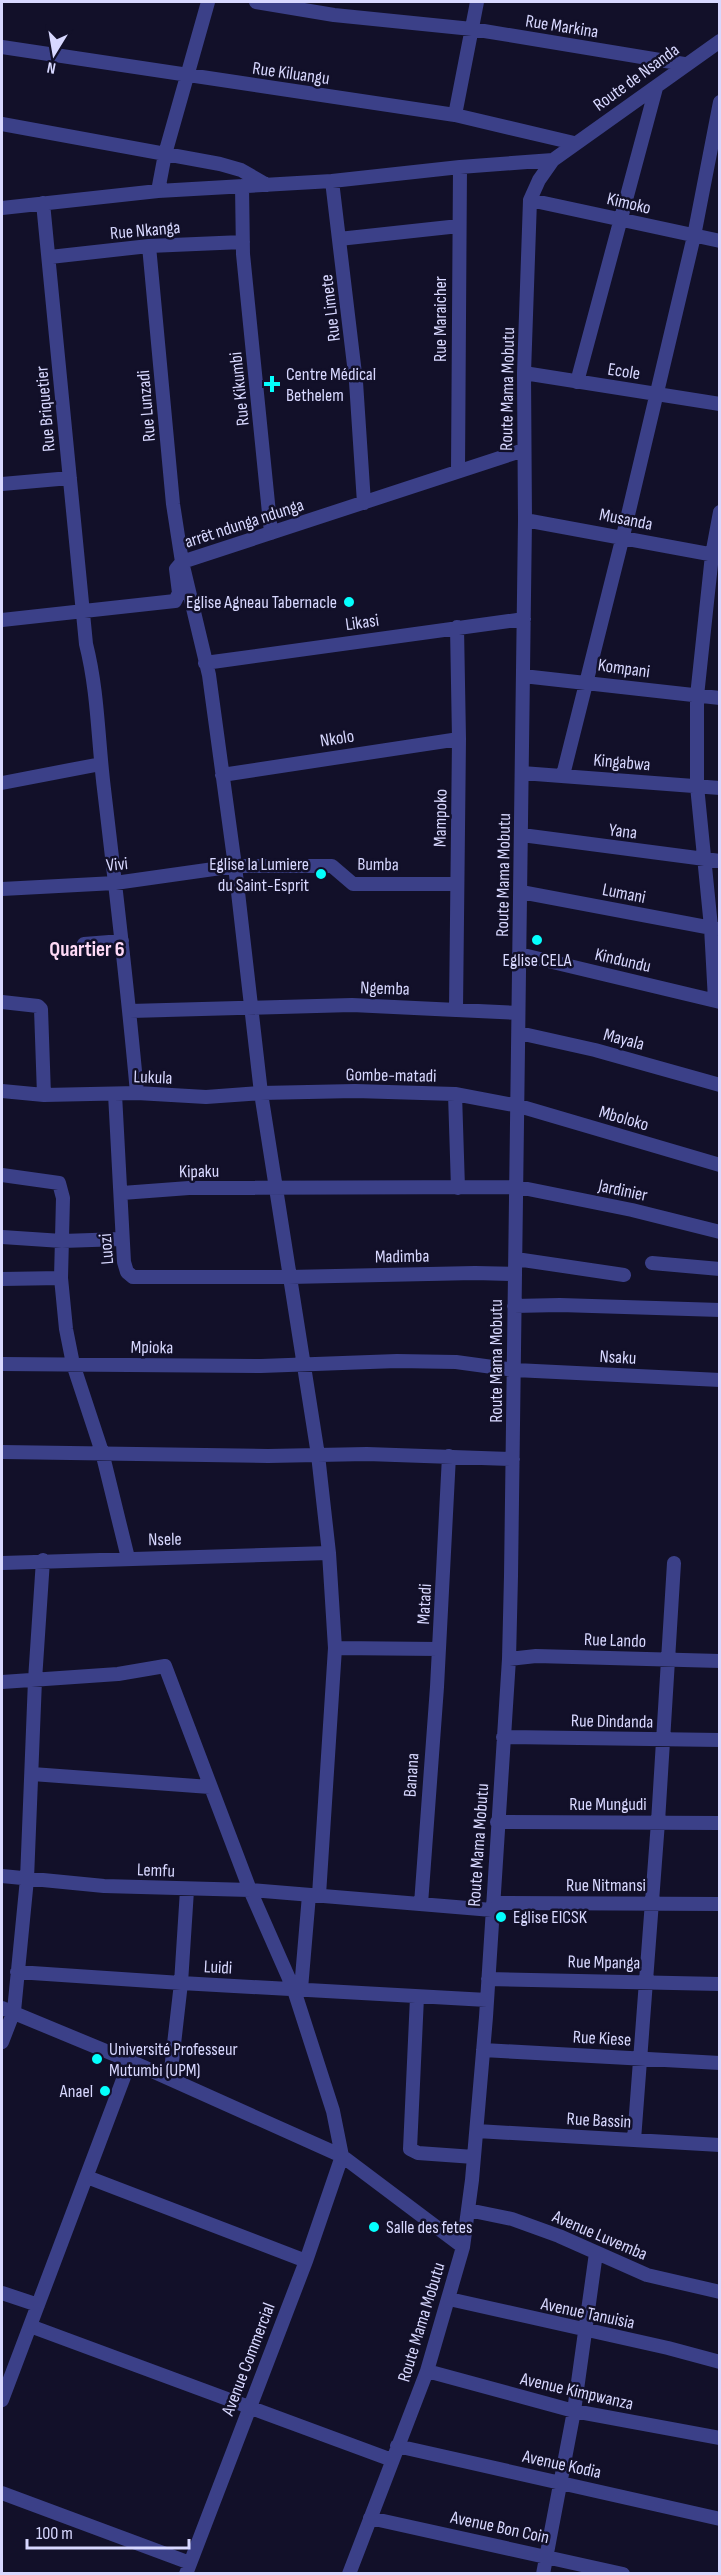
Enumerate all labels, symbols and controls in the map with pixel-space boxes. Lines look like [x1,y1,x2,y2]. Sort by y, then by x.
street label: Rue Markina [524,10,600,43]
north arrow [24,24,84,84]
street label: Route de Nsanda [589,39,683,116]
text: N [45,57,57,77]
street label: Rue Kiluangu [251,58,331,89]
street label: Kimoko [605,188,653,219]
street label: Rue Nkanga [109,217,181,244]
street label: Rue Limete [316,273,345,343]
street label: Rue Maraicher [430,276,451,362]
street label: Route Mama Mobutu [496,327,519,451]
street label: Rue Kikumbi [225,351,254,427]
street label: Ecole [606,359,642,384]
place label: Centre Médical Bethelem [286,364,376,406]
street label: Rue Briquetier [31,365,60,453]
street label: Rue Lunzadi [133,369,160,443]
marker: Centre Médical Bethelem [263,375,281,393]
street label: arrêt ndunga ndunga [182,494,306,553]
street label: Musanda [598,504,654,535]
place label: Eglise Agneau Tabernacle [186,592,337,613]
marker: Eglise Agneau Tabernacle [342,595,356,609]
street label: Likasi [344,610,380,635]
street label: Kompani [597,654,651,683]
street label: Nkolo [319,725,356,752]
street label: Kingabwa [592,750,651,775]
street label: Mampoko [429,789,452,847]
street label: Route Mama Mobutu [492,813,515,937]
street label: Yana [608,819,638,844]
street label: Vivi [105,853,129,876]
place label: Eglise la Lumiere du Saint-Esprit [209,854,310,896]
street label: Bumba [357,854,399,875]
marker: Eglise la Lumiere du Saint-Esprit [314,867,328,881]
street label: Lumani [600,879,647,908]
marker: Eglise CELA [530,933,544,947]
district label: Quartier 6 [49,937,125,962]
street label: Kindundu [593,944,653,977]
place label: Eglise CELA [503,950,572,971]
street label: Ngemba [360,977,410,1000]
street label: Mayala [601,1024,647,1055]
street label: Gombe-matadi [345,1064,437,1087]
street label: Lukula [133,1066,173,1089]
street label: Mboloko [597,1101,651,1136]
street label: Kipaku [179,1161,219,1182]
street label: Jardinier [595,1175,649,1206]
street label: Luozi [95,1232,118,1265]
street label: Madimba [375,1246,429,1267]
street label: Route Mama Mobutu [486,1299,507,1423]
street label: Mpioka [130,1337,174,1358]
street label: Nsaku [599,1346,637,1369]
street label: Nsele [148,1529,182,1550]
street label: Matadi [413,1583,436,1625]
street label: Rue Lando [584,1629,646,1652]
street label: Rue Dindanda [571,1710,653,1733]
street label: Banana [399,1752,424,1798]
street label: Route Mama Mobutu [464,1783,493,1907]
street label: Rue Mungudi [569,1794,647,1815]
street label: Lemfu [137,1859,175,1882]
street label: Rue Nitmansi [566,1875,646,1896]
place label: Eglise EICSK [513,1907,588,1928]
marker: Eglise EICSK [494,1910,508,1924]
street label: Rue Mpanga [568,1951,641,1974]
street label: Luidi [203,1956,233,1979]
street label: Rue Kiese [572,2026,632,2051]
place label: Université Professeur Mutumbi (UPM) [109,2039,238,2081]
marker: Université Professeur Mutumbi (UPM) [90,2052,104,2066]
place label: Anael [59,2081,93,2102]
marker: Anael [98,2084,112,2098]
street label: Rue Bassin [566,2108,632,2133]
street label: Avenue Luvemba [548,2206,650,2265]
place label: Salle des fetes [386,2217,473,2238]
marker: Salle des fetes [367,2220,381,2234]
street label: Route Mama Mobutu [393,2260,450,2384]
street label: Avenue Tanuisia [538,2293,637,2334]
street label: Avenue Commercial [217,2300,280,2419]
street label: Avenue Kimpwanza [517,2368,635,2415]
street label: Avenue Kodia [520,2446,603,2483]
street label: Avenue Bon Coin [448,2507,551,2548]
scale bar [27,2512,189,2550]
text: 100 m [36,2523,73,2544]

